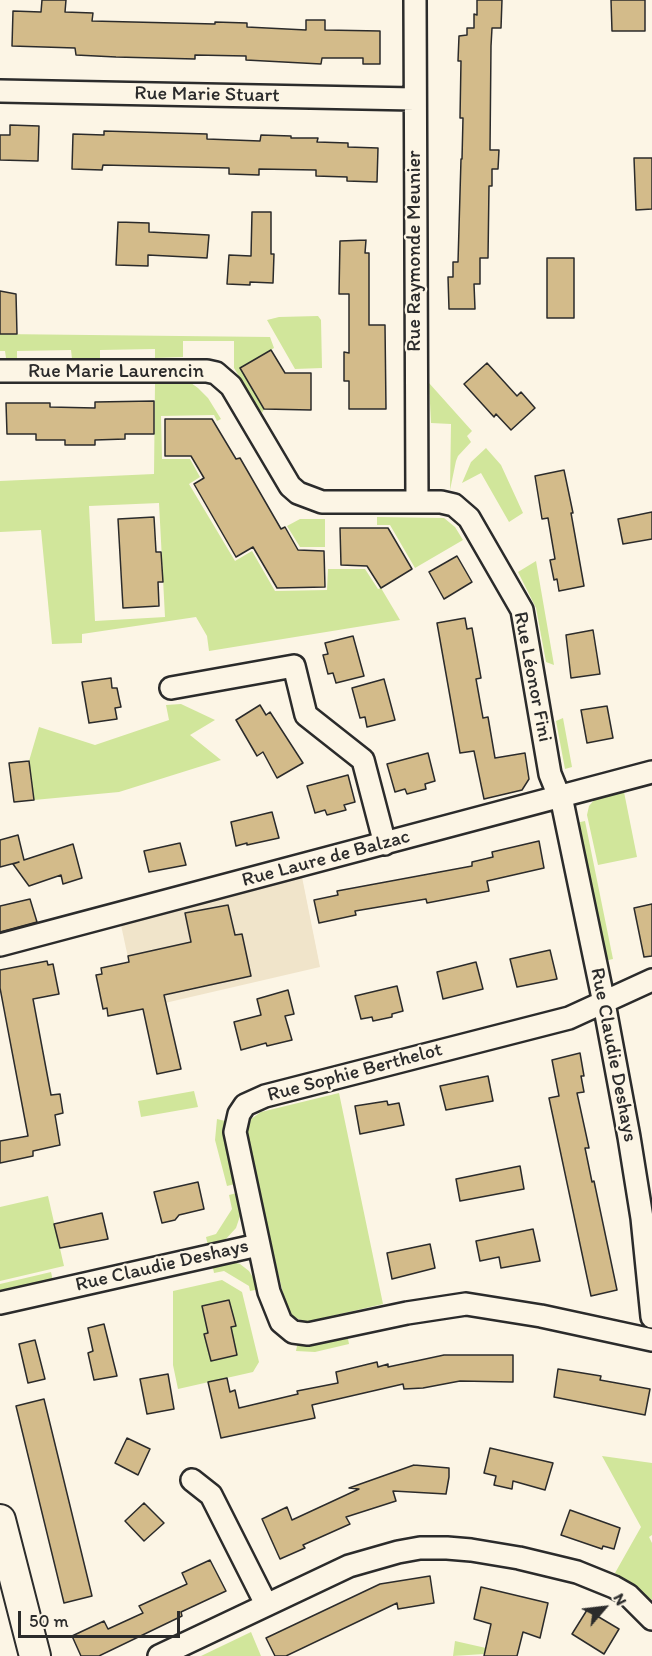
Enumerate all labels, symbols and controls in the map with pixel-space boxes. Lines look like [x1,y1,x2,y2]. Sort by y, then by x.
street label: Rue Marie Stuart [134,82,280,108]
street label: Rue Raymonde Meunier [403,150,427,352]
street label: Rue Marie Laurencin [28,360,204,384]
street label: Rue Léonor Fini [508,610,556,744]
street label: Rue Laure de Balzac [239,825,413,893]
street label: Rue Claudie Deshays [584,966,642,1144]
street label: Rue Sophie Berthelot [265,1038,445,1108]
street label: Rue Claudie Deshays [73,1234,251,1298]
north arrow [574,1578,634,1638]
text: N [609,1590,631,1609]
scale bar [21,1599,183,1637]
text: 50 m [29,1610,69,1632]

